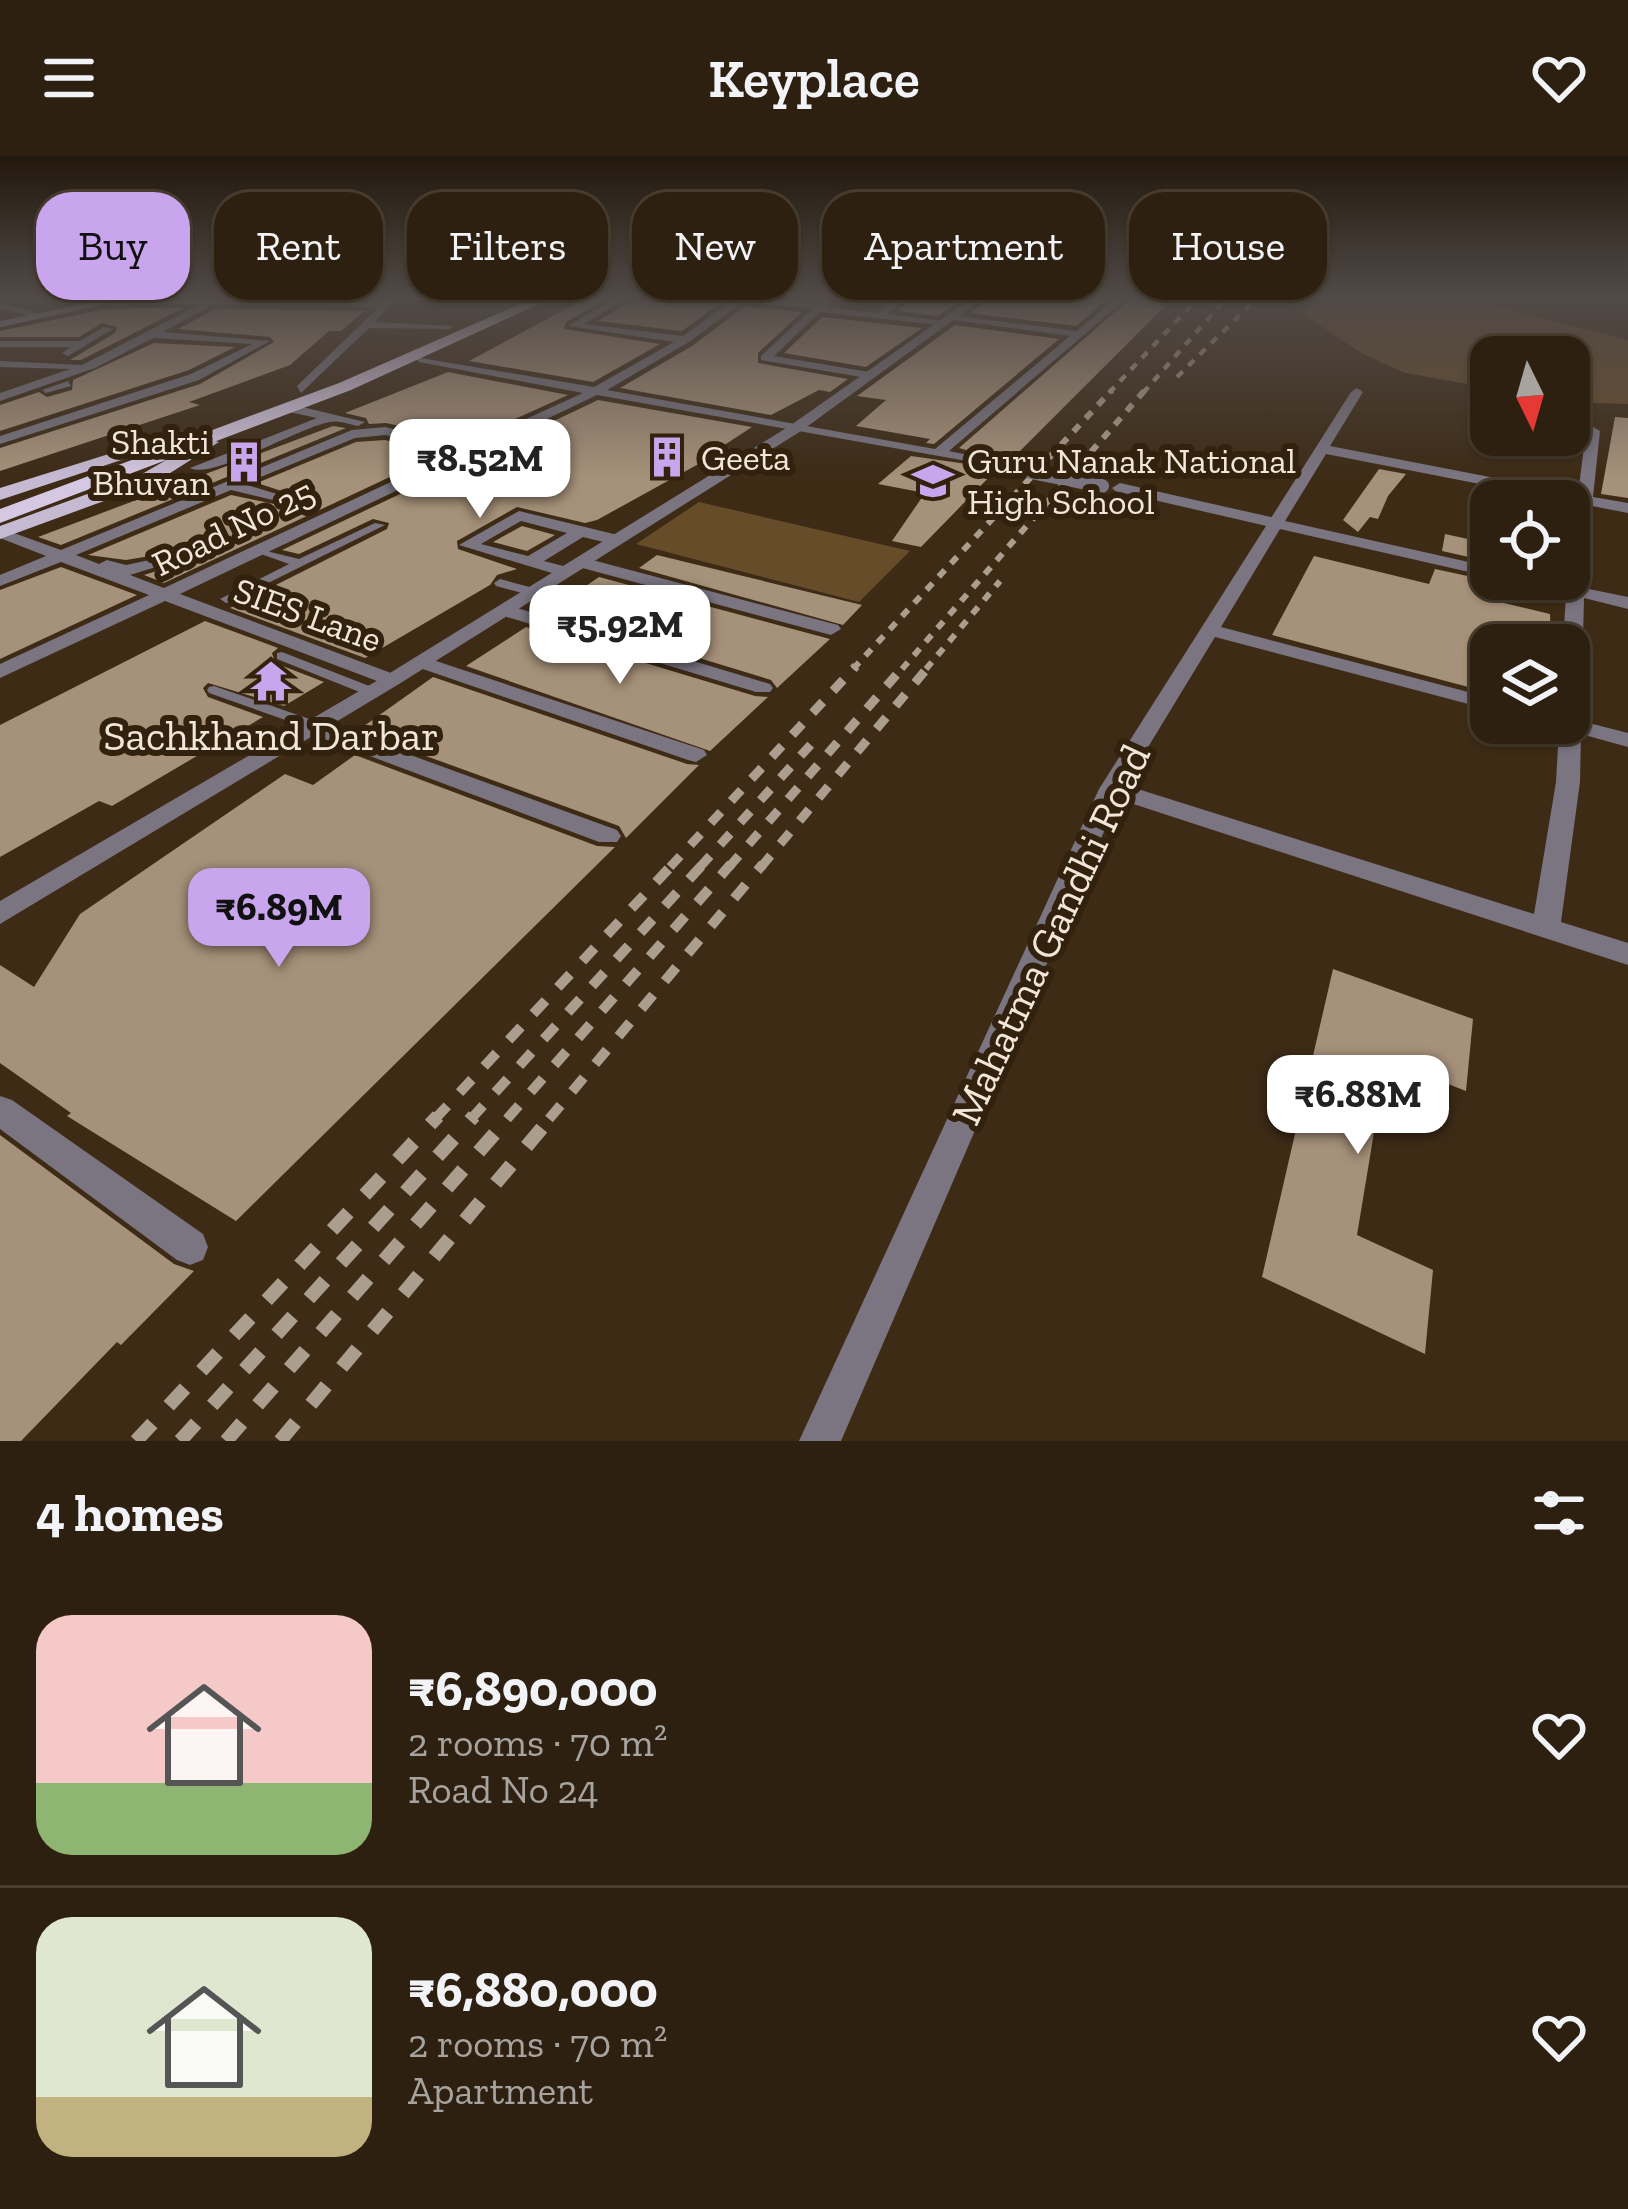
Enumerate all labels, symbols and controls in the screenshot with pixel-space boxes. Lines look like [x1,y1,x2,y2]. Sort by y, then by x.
icon: menu [36,45,102,111]
icon: heart [1526,45,1592,111]
text: Keyplace [708,46,920,111]
chip: Buy [36,192,190,300]
chip: Rent [214,192,383,300]
chip: Filters [407,192,608,300]
chip: New [632,192,798,300]
chip: Apartment [822,192,1105,300]
chip: House [1129,192,1327,300]
north arrow [1470,336,1590,456]
map controls [1470,336,1590,744]
pin: ₹8.52M [382,419,578,521]
place label: Shakti Bhuvan [92,420,210,504]
text: ₹8.52M [416,434,544,481]
building icon: Geeta [644,434,690,480]
place label: Geeta [701,436,790,479]
building icon: Shakti Bhuvan [221,439,267,485]
place label: Guru Nanak National High School [967,439,1296,523]
school or university icon: Guru Nanak National High School [910,458,956,504]
street label: Road No 25 [145,470,321,585]
button: locate [1470,480,1590,600]
street label: SIES Lane [228,568,387,661]
pin: ₹5.92M [522,585,718,687]
text: ₹5.92M [556,600,684,647]
button: layers [1470,624,1590,744]
temple icon: Sachkhand Darbar [248,658,294,704]
place label: Sachkhand Darbar [103,710,439,761]
street label: Mahatma Gandhi Road [940,736,1161,1133]
pin: ₹6.89M [181,868,377,970]
text: ₹6.89M [215,883,343,930]
pin: ₹6.88M [1260,1055,1456,1157]
text: ₹6.88M [1294,1070,1422,1117]
icon: filters [1526,1480,1592,1546]
text: 4 homes [36,1483,224,1544]
text: ₹6,890,000 [408,1658,658,1719]
icon: home [132,1663,276,1807]
icon: heart [1526,1702,1592,1768]
text: 2 rooms · 70 m² [408,1719,667,1766]
text: Road No 24 [408,1766,599,1813]
text: ₹6,880,000 [408,1959,658,2020]
icon: home [132,1965,276,2109]
icon: heart [1526,2004,1592,2070]
text: 2 rooms · 70 m² [408,2020,667,2067]
text: Apartment [408,2067,593,2114]

